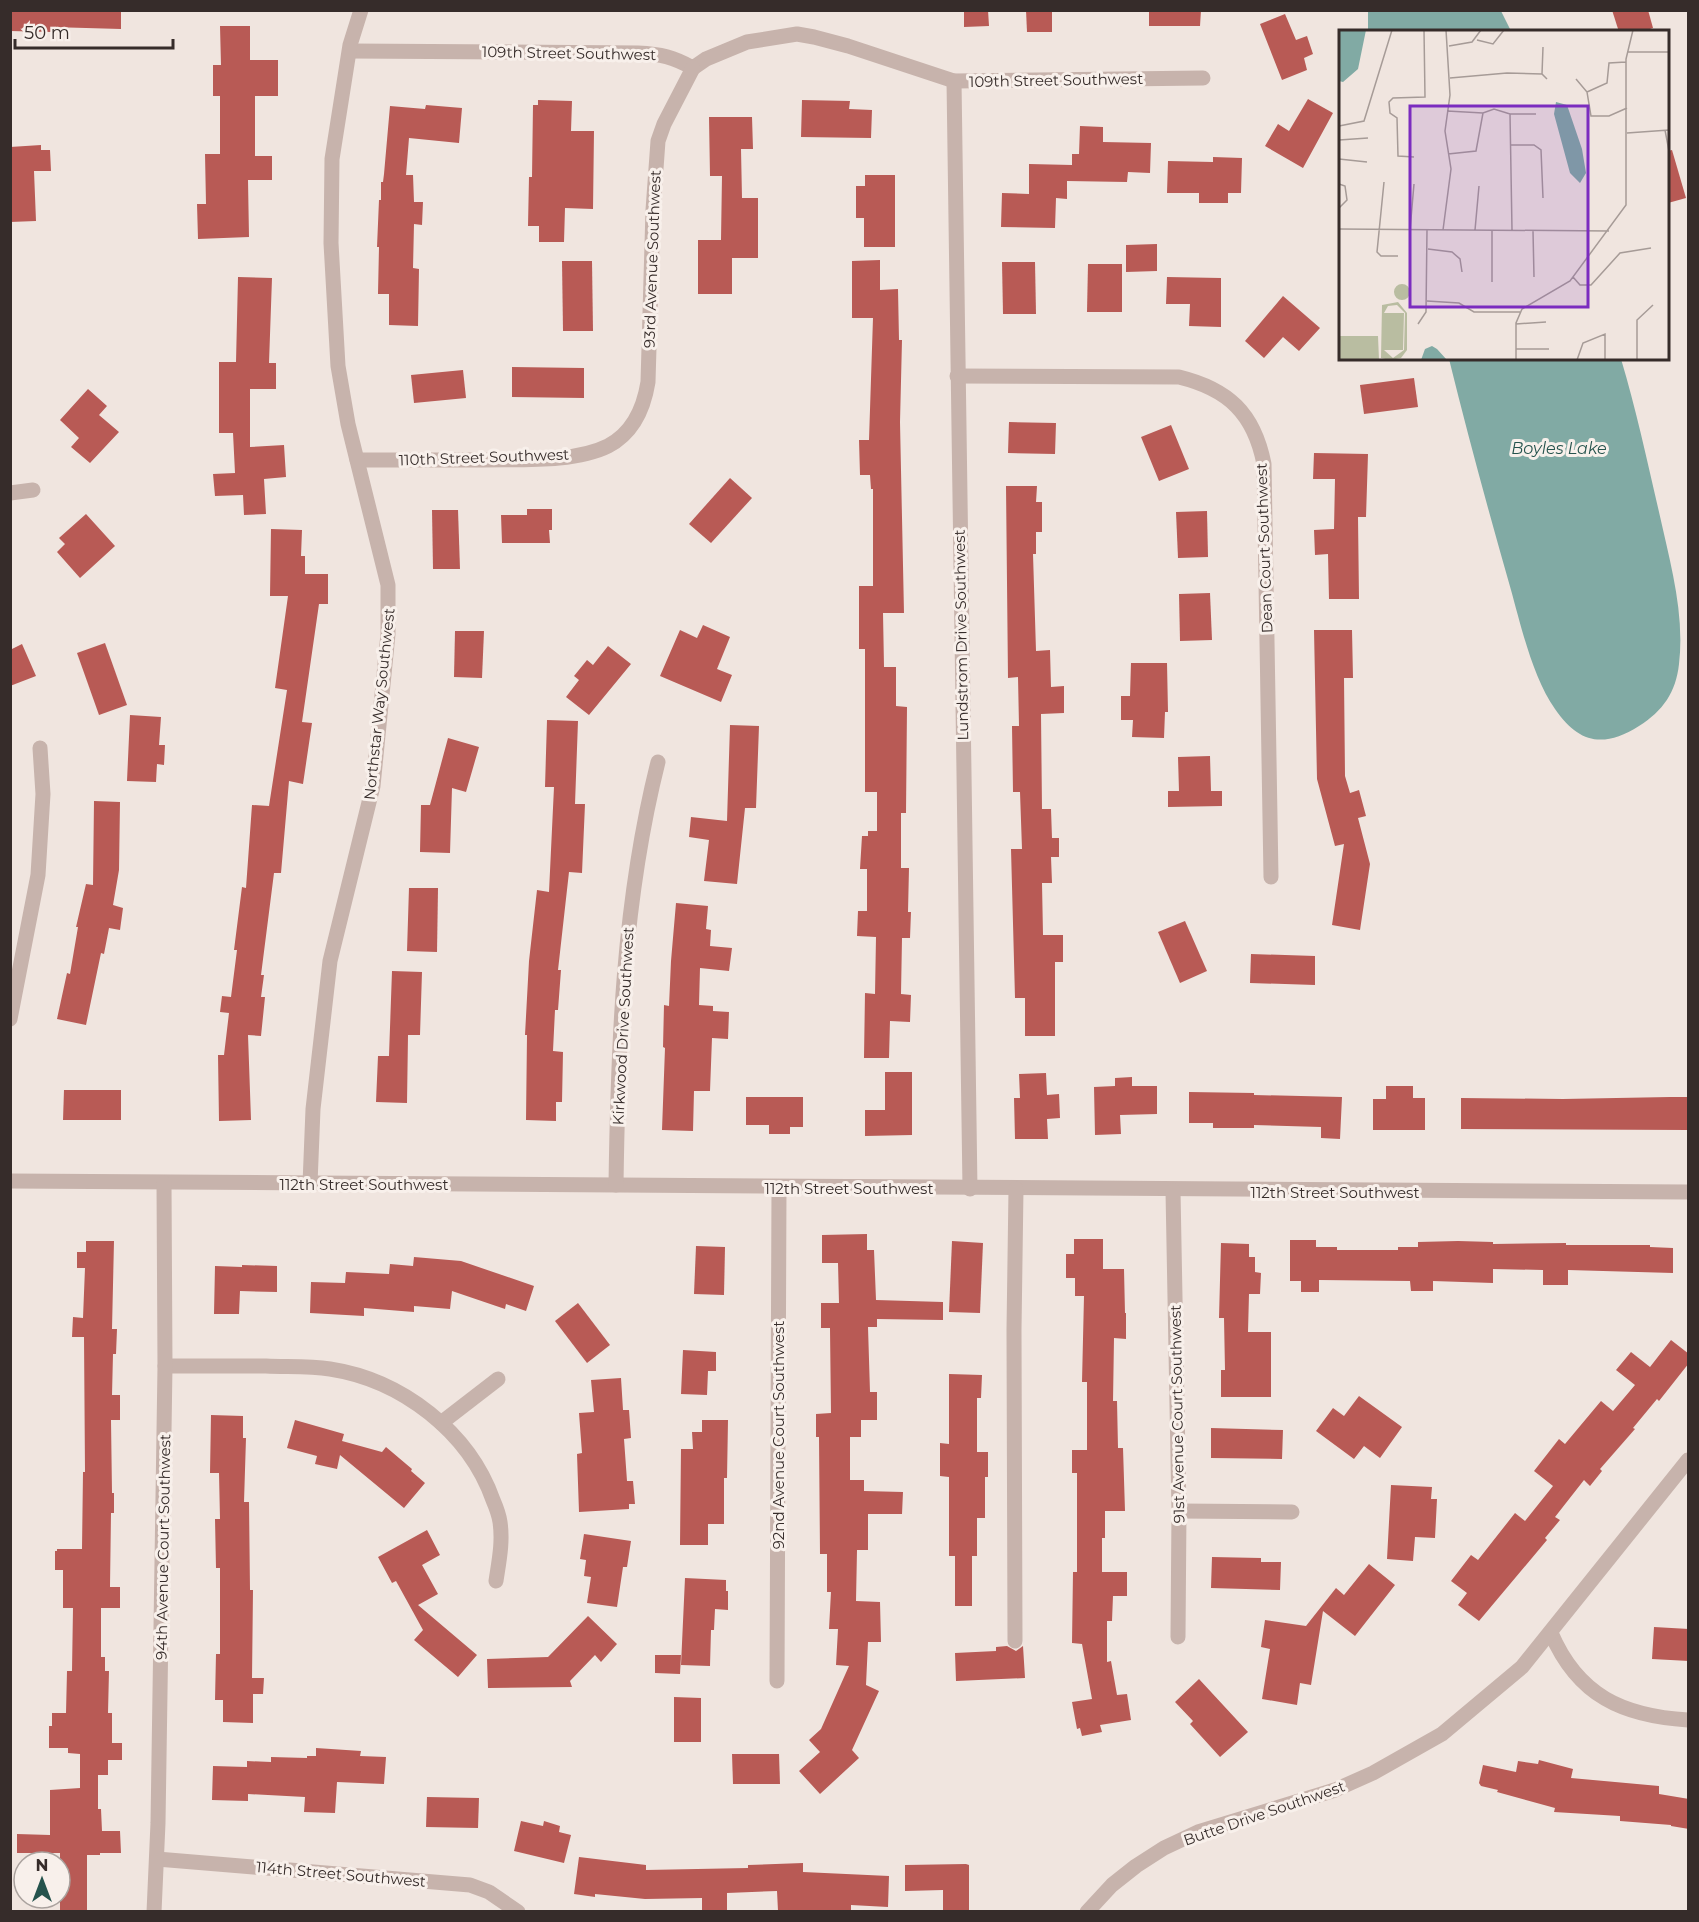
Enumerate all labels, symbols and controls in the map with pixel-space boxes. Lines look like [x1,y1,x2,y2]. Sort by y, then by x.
scale bar [15,12,172,50]
text: 50 m [24,22,70,44]
inset map [1339,30,1669,360]
street label: 109th Street Southwest [482,42,656,64]
street label: 109th Street Southwest [969,69,1143,91]
street label: 93rd Avenue Southwest [639,170,665,348]
water label: Boyles Lake [1511,439,1607,458]
street label: 110th Street Southwest [398,445,570,469]
street label: Dean Court Southwest [1252,463,1276,633]
street label: Lundstrom Drive Southwest [950,529,972,741]
street label: Northstar Way Southwest [359,607,399,801]
street label: Kirkwood Drive Southwest [608,926,638,1126]
street label: 112th Street Southwest [279,1175,449,1194]
street label: 112th Street Southwest [764,1179,934,1198]
street label: 112th Street Southwest [1250,1183,1420,1202]
street label: 91st Avenue Court Southwest [1166,1304,1188,1524]
street label: 92nd Avenue Court Southwest [769,1321,788,1549]
street label: 94th Avenue Court Southwest [152,1434,174,1660]
street label: Butte Drive Southwest [1181,1776,1347,1850]
north arrow [12,1850,72,1910]
text: N [36,1856,48,1875]
street label: 114th Street Southwest [255,1857,427,1891]

